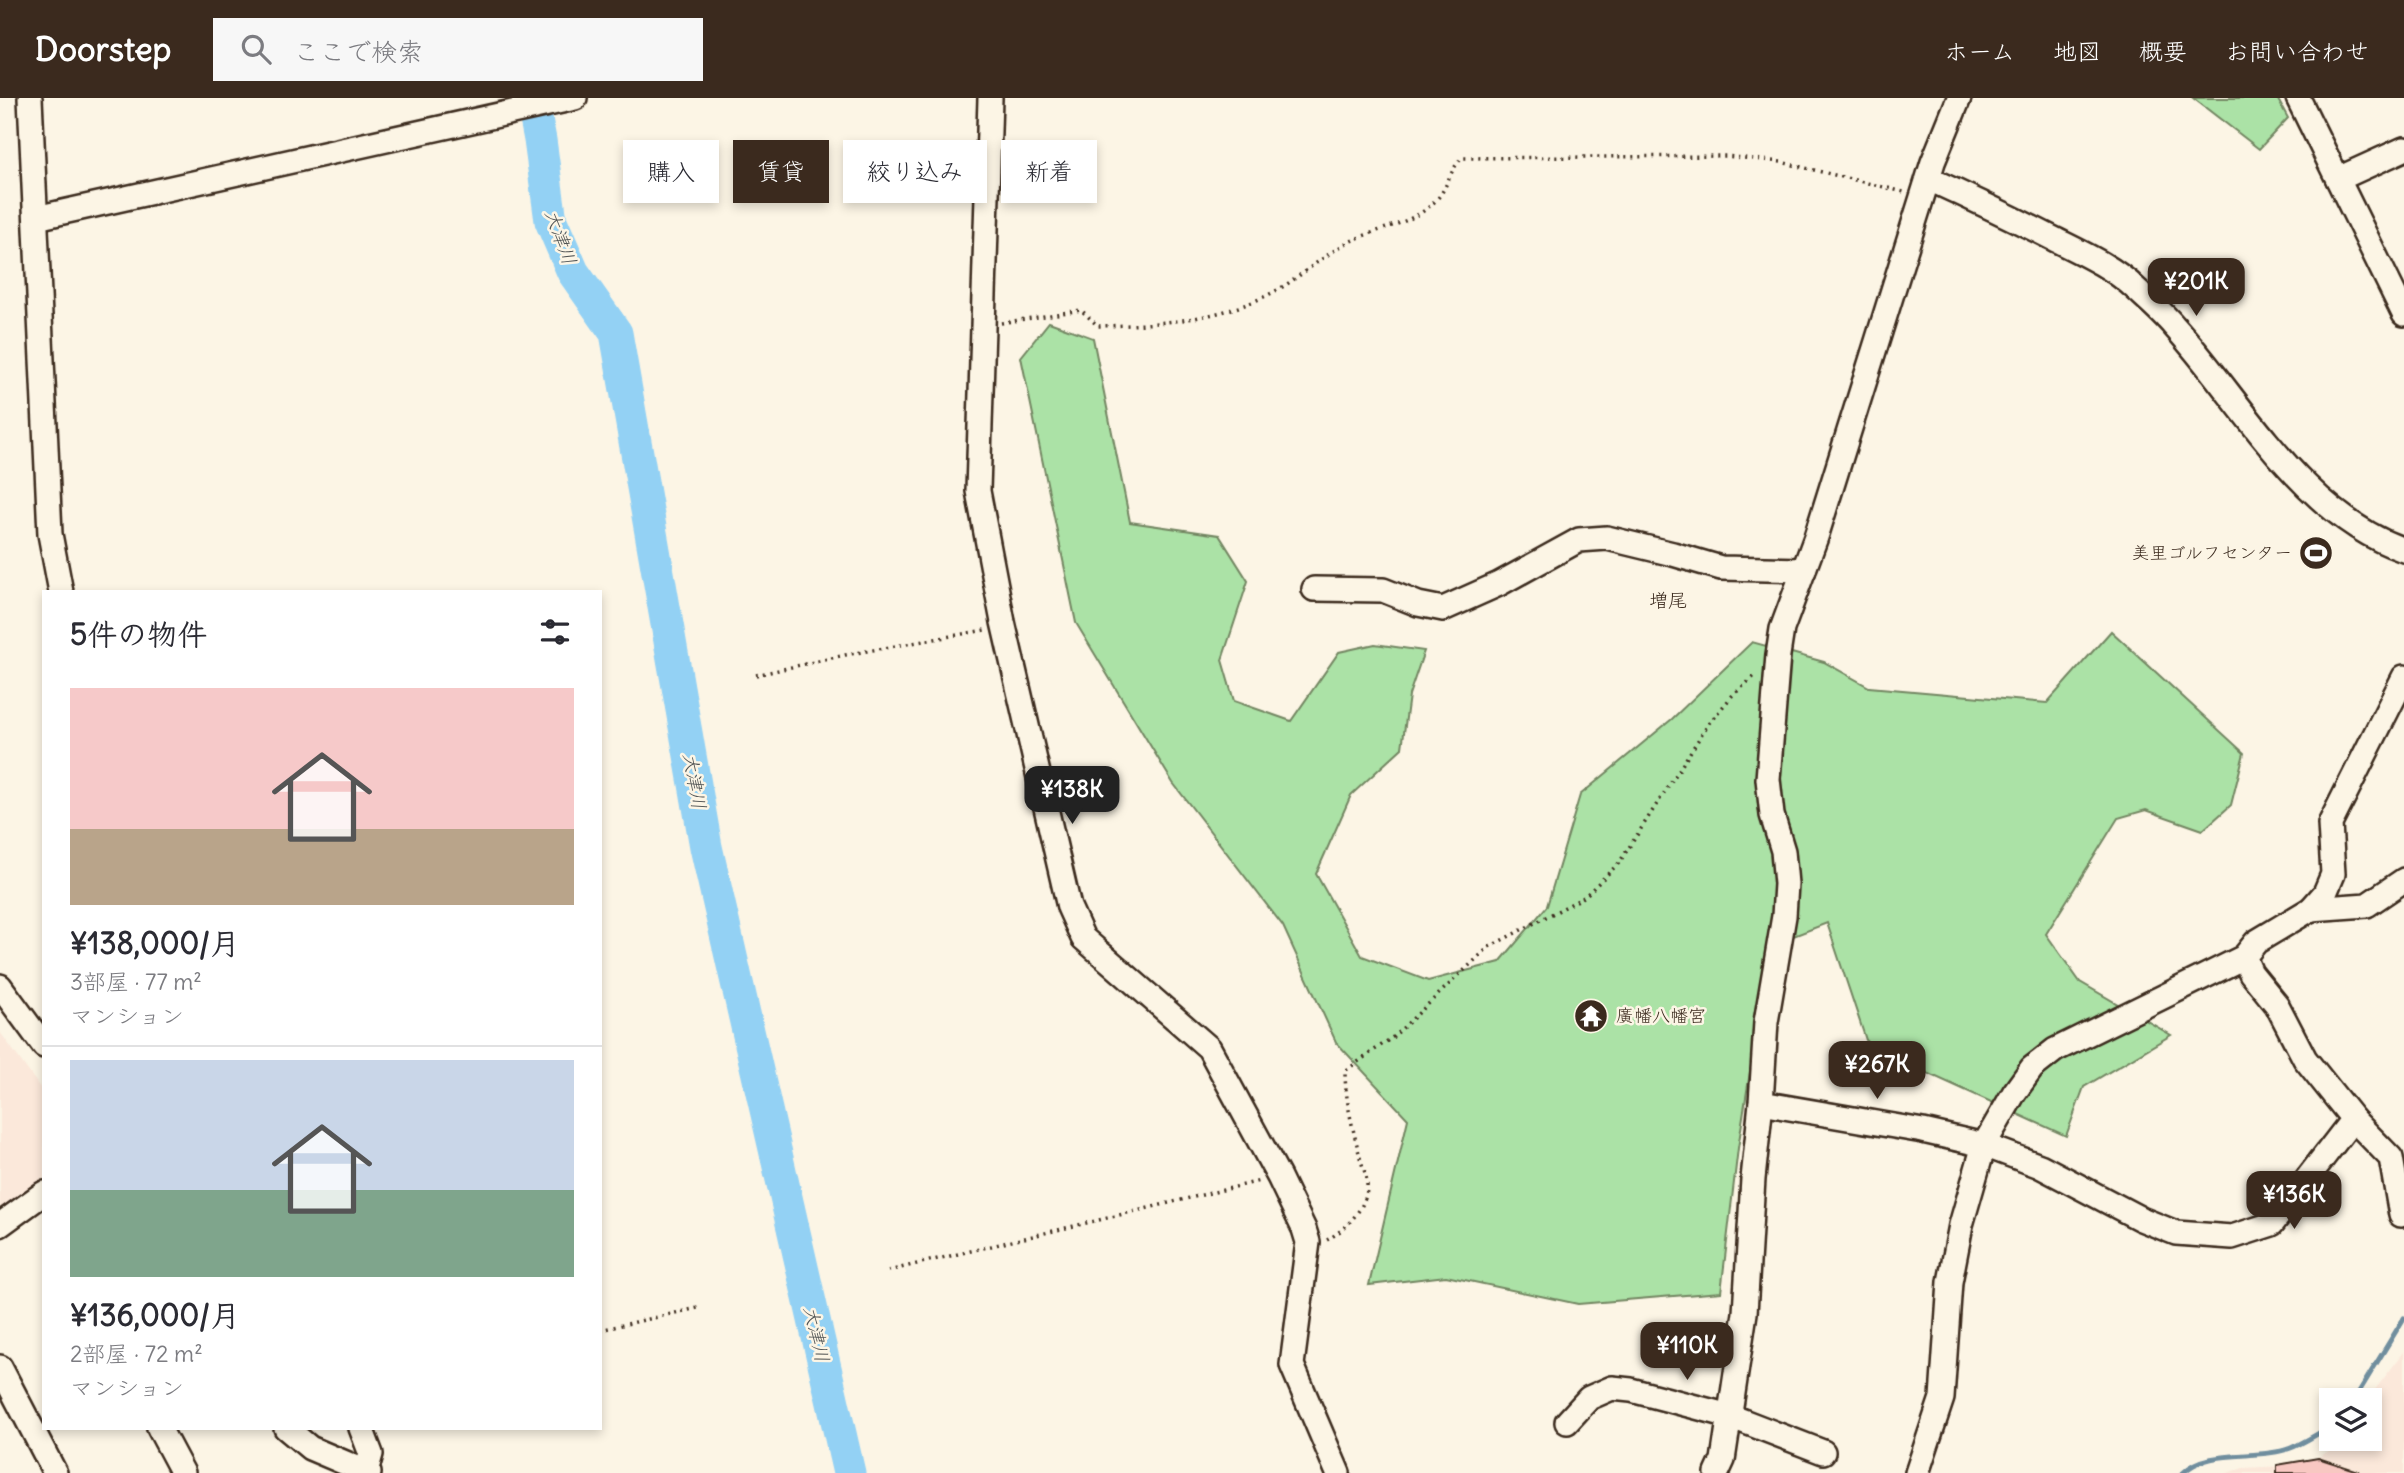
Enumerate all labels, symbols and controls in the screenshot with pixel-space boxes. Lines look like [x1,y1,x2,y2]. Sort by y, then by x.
search box [213,18,703,81]
text: Doorstep [35,28,171,70]
icon: search [237,30,275,68]
text: ここで検索 [293,35,423,68]
text: ホーム [1944,36,2015,66]
text: 地図 [2053,36,2101,66]
text: 概要 [2139,36,2187,66]
text: お問い合わせ [2225,36,2369,66]
chip: 購入 [623,140,719,203]
chip: 賃貸 [733,140,829,203]
chip: 絞り込み [843,140,987,203]
chip: 新着 [1001,140,1097,203]
water label: 大津川 [540,206,582,268]
pin: ¥201K [2147,258,2245,318]
text: ¥201K [2164,266,2228,295]
sports icon: 美里ゴルフセンター [2297,534,2335,572]
place label: 美里ゴルフセンター [2131,541,2292,564]
district label: 増尾 [1649,588,1687,612]
icon: filters [536,613,574,651]
text: 5件の物件 [70,615,207,653]
icon: home [259,734,385,860]
water label: 大津川 [678,751,712,811]
pin: ¥138K [1023,766,1121,826]
text: ¥138K [1040,774,1104,803]
text: ¥138,000/月 [70,924,240,962]
text: 3部屋 · 77 m² [70,967,202,996]
temple icon: 廣幡八幡宮 [1572,997,1610,1035]
text: マンション [70,1001,184,1030]
place label: 廣幡八幡宮 [1616,1004,1706,1027]
pin: ¥267K [1828,1042,1926,1101]
text: ¥267K [1845,1049,1909,1078]
icon: home [259,1106,385,1232]
pin: ¥136K [2245,1172,2343,1231]
text: ¥136K [2262,1179,2326,1208]
text: ¥136,000/月 [70,1296,240,1334]
water label: 大津川 [799,1304,835,1364]
pin: ¥110K [1638,1322,1736,1382]
text: ¥110K [1656,1330,1718,1359]
text: 2部屋 · 72 m² [70,1339,203,1368]
text: マンション [70,1373,184,1402]
map controls [2319,1388,2382,1451]
button: layers [2319,1388,2382,1451]

